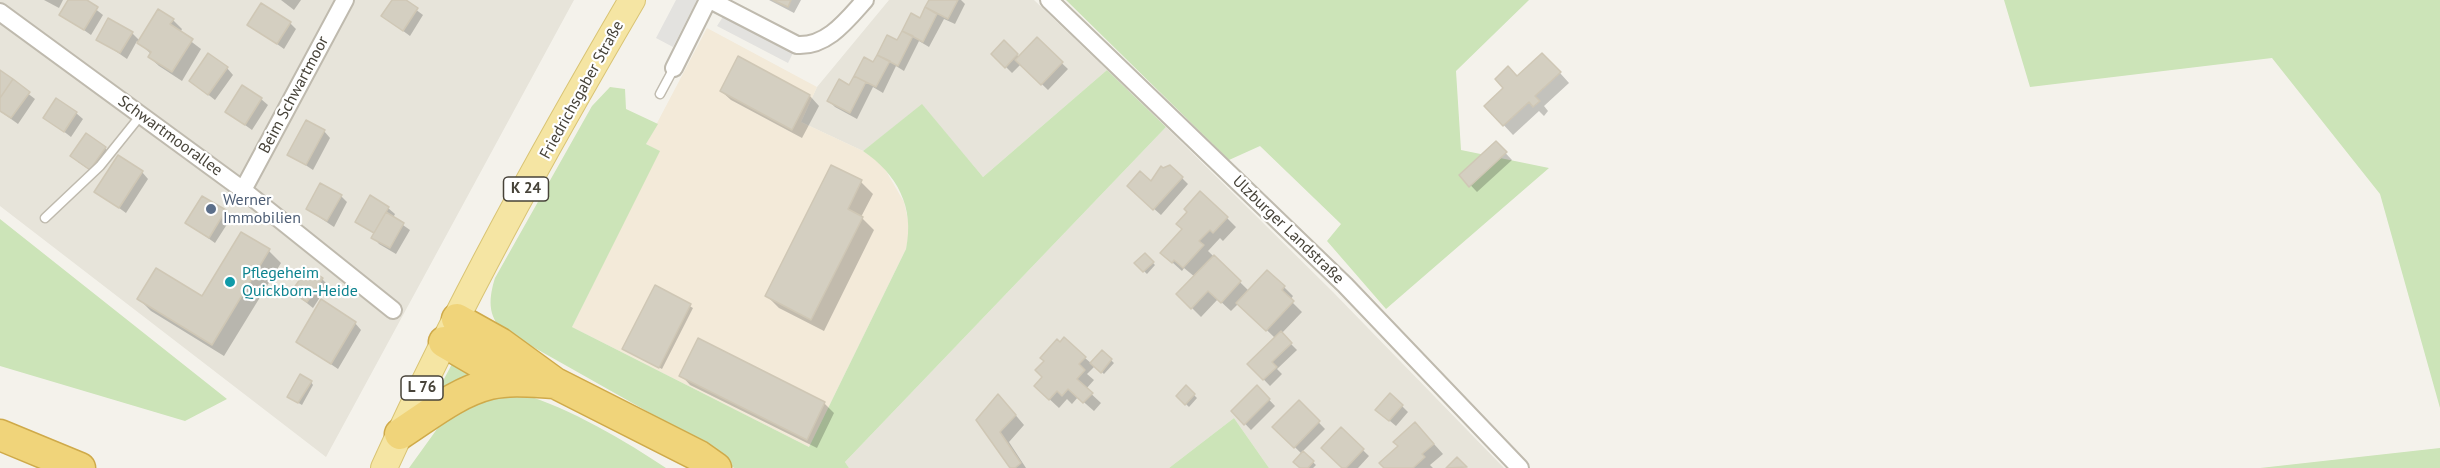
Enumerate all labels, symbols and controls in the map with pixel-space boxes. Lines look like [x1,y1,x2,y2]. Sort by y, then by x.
street label: Friedrichsgaber Straße [536,18,628,162]
street label: Beim Schwartmoor [255,33,333,157]
street label: Schwartmoorallee [114,92,226,180]
street label: Ulzburger Landstraße [1228,172,1348,288]
road number: K 24 [504,177,548,201]
place label: Werner Immobilien [223,190,301,228]
marker: Werner Immobilien [204,202,218,216]
place label: Pflegeheim Quickborn-Heide [242,263,358,301]
marker: Pflegeheim Quickborn-Heide [223,275,237,289]
road number: L 76 [401,376,443,400]

